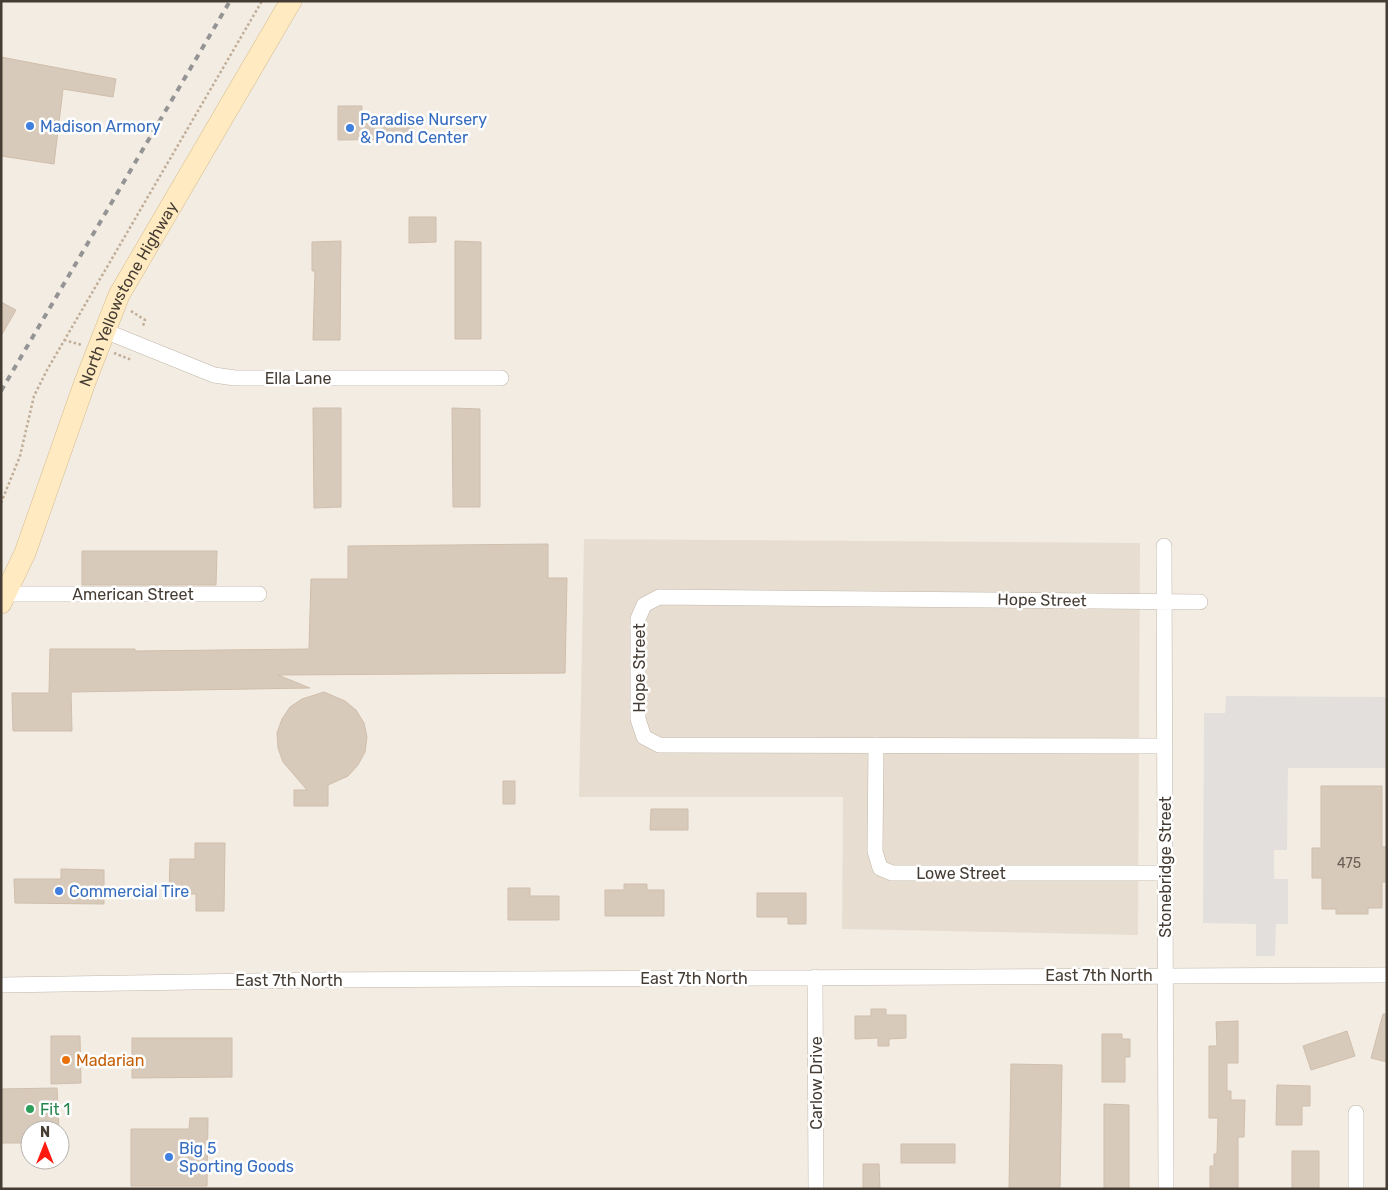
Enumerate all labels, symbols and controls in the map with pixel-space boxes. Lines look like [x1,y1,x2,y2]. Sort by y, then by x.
place label: Paradise Nursery & Pond Center [360,110,487,147]
place label: Madison Armory [40,117,161,136]
marker: Madison Armory [24,120,36,132]
marker: Paradise Nursery & Pond Center [344,122,356,134]
street label: North Yellowstone Highway [75,198,181,389]
street label: Ella Lane [265,369,331,388]
street label: American Street [72,585,194,604]
street label: Hope Street [997,590,1087,610]
street label: Hope Street [630,623,649,713]
street label: Stonebridge Street [1156,796,1175,938]
house number: 475 [1337,855,1361,872]
street label: Lowe Street [916,864,1006,883]
place label: Commercial Tire [69,882,189,901]
marker: Commercial Tire [53,885,65,897]
street label: East 7th North [1045,966,1153,985]
street label: East 7th North [640,969,748,988]
street label: East 7th North [235,971,343,990]
street label: Carlow Drive [807,1036,826,1130]
place label: Madarian [76,1051,144,1070]
marker: Madarian [60,1054,72,1066]
place label: Fit 1 [40,1100,70,1119]
marker: Fit 1 [24,1103,36,1115]
north arrow [20,1120,70,1170]
text: N [40,1124,50,1141]
place label: Big 5 Sporting Goods [179,1139,294,1176]
marker: Big 5 Sporting Goods [163,1151,175,1163]

